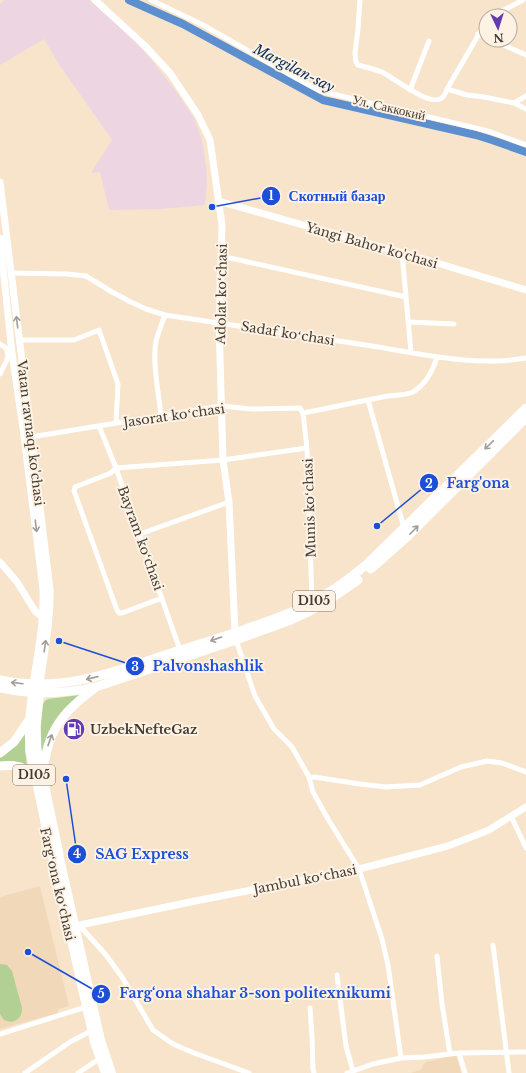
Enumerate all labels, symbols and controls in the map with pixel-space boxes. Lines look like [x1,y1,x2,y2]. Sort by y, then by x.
north arrow [478,8,518,48]
text: N [492,31,504,45]
water label: Margilan-say [250,39,338,96]
street label: Ул. Саккокий [351,91,427,124]
callout: Скотный базар [261,183,394,209]
text: Скотный базар [289,187,386,205]
text: 1 [268,188,274,203]
street label: Yangi Bahor ko'chasi [303,218,440,273]
street label: Adolat koʻchasi [212,243,231,346]
one-way arrow [13,316,21,329]
street label: Sadaf koʻchasi [240,318,336,349]
street label: Vatan ravnaqi ko'chasi [13,358,48,507]
street label: Jasorat koʻchasi [120,400,226,431]
one-way arrow [484,440,494,450]
street label: Munis koʻchasi [299,457,320,558]
callout: Farg'ona [419,470,518,496]
text: Farg'ona [447,474,509,492]
text: 2 [425,476,433,491]
street label: Bayram koʻchasi [114,484,168,593]
one-way arrow [32,520,39,533]
one-way arrow [409,525,419,534]
road number: D105 [293,591,335,611]
one-way arrow [210,635,222,643]
one-way arrow [41,640,49,653]
callout: Palvonshashlik [125,653,272,679]
text: Palvonshashlik [153,657,264,675]
text: 3 [131,659,139,674]
one-way arrow [86,675,99,683]
one-way arrow [11,679,24,687]
fuel station icon: UzbekNefteGaz [61,716,87,742]
place label: UzbekNefteGaz [90,721,197,738]
one-way arrow [47,734,55,746]
road number: D105 [13,765,55,785]
street label: Fargʻona koʻchasi [36,826,79,943]
callout: SAG Express [67,841,197,867]
text: SAG Express [95,845,189,863]
text: 4 [73,846,81,861]
street label: Jambul koʻchasi [250,861,359,898]
callout: Farg‘ona shahar 3-son politexnikumi [91,981,399,1007]
text: Farg‘ona shahar 3-son politexnikumi [119,984,391,1002]
text: 5 [97,986,105,1001]

